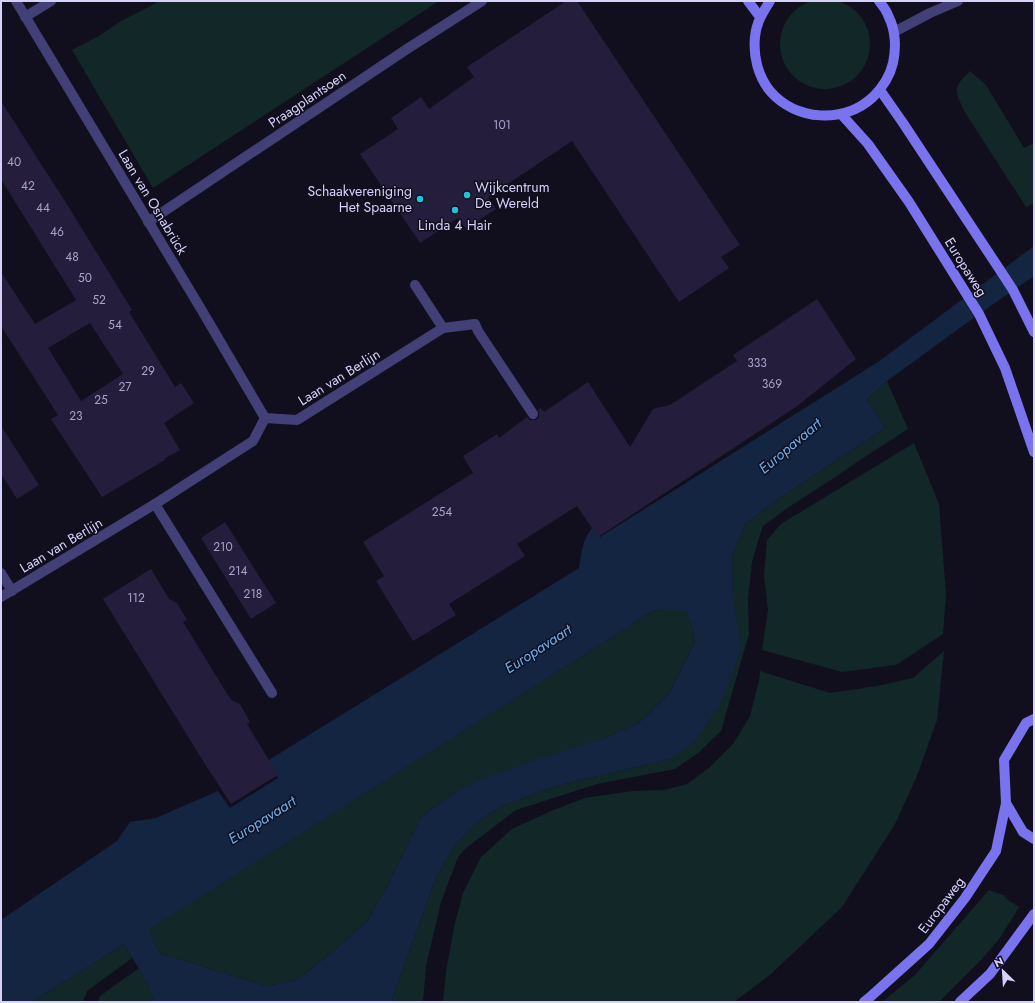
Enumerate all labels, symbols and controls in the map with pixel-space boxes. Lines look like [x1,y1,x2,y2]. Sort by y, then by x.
street label: Praagplantsoen [264,66,350,132]
house number: 101 [493,116,511,134]
street label: Laan van Osnabrück [114,146,193,259]
house number: 40 [7,153,21,171]
house number: 42 [21,177,35,195]
place label: Wijkcentrum De Wereld [475,177,550,213]
place label: Schaakvereniging Het Spaarne [308,181,412,217]
marker: Wijkcentrum De Wereld [462,190,472,200]
marker: Schaakvereniging Het Spaarne [415,194,425,204]
house number: 44 [36,199,50,217]
marker: Linda 4 Hair [450,205,460,215]
place label: Linda 4 Hair [418,215,492,235]
house number: 46 [50,223,64,241]
street label: Europaweg [940,234,992,300]
house number: 48 [65,248,79,266]
house number: 50 [78,269,92,287]
house number: 52 [92,291,106,309]
house number: 54 [108,316,122,334]
street label: Laan van Berlijn [294,344,384,410]
house number: 333 [747,354,767,372]
house number: 29 [141,362,155,380]
house number: 369 [762,375,782,393]
house number: 27 [118,378,132,396]
house number: 25 [94,391,108,409]
house number: 23 [69,407,83,425]
water label: Europavaart [754,412,827,479]
house number: 254 [432,503,452,521]
street label: Laan van Berlijn [16,512,106,578]
house number: 210 [213,538,233,556]
house number: 214 [228,562,248,580]
house number: 218 [244,585,262,603]
house number: 112 [127,589,145,607]
water label: Europavaart [500,618,577,679]
water label: Europavaart [224,790,301,850]
street label: Europaweg [913,872,969,938]
north arrow [983,951,1023,991]
text: N [991,953,1006,971]

